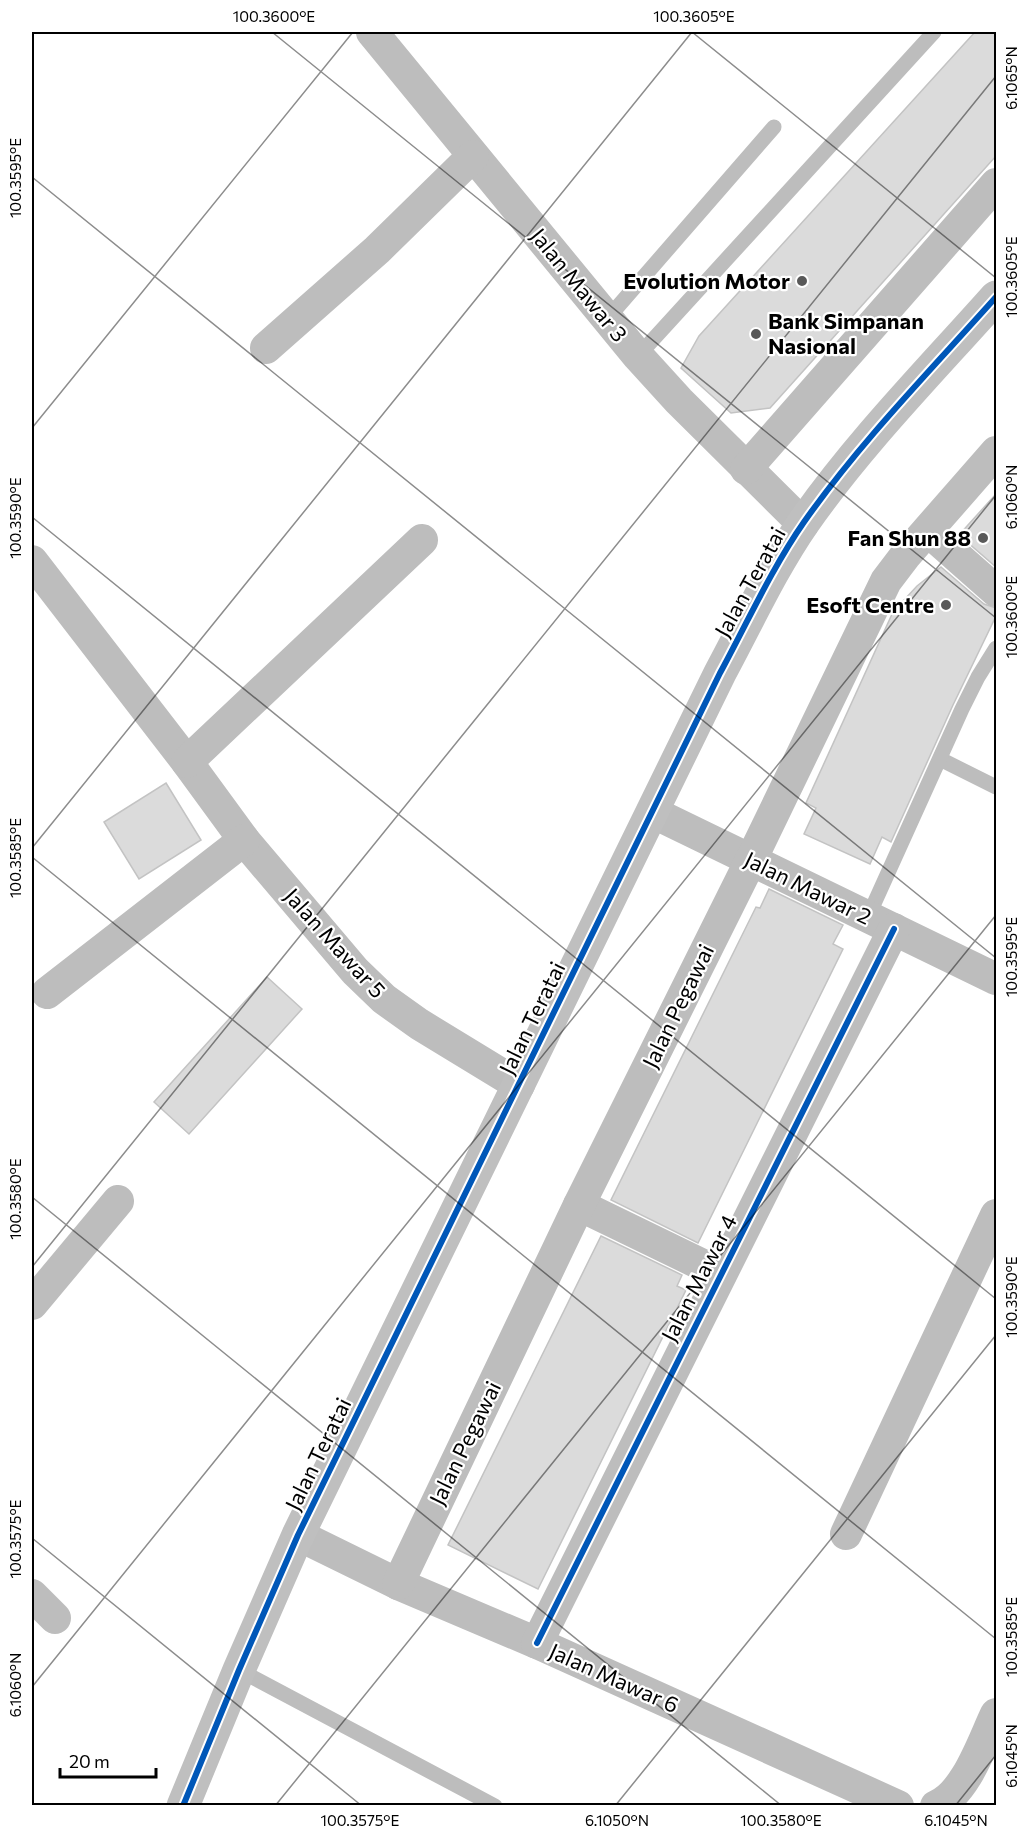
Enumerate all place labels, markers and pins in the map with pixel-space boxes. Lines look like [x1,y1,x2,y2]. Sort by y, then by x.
place label: Evolution Motor [623,267,790,294]
marker: Evolution Motor [795,274,809,288]
place label: Bank Simpanan Nasional [768,307,924,359]
marker: Bank Simpanan Nasional [749,327,763,341]
place label: Fan Shun 88 [848,524,971,551]
marker: Fan Shun 88 [976,531,990,545]
place label: Esoft Centre [806,591,934,618]
marker: Esoft Centre [939,598,953,612]

